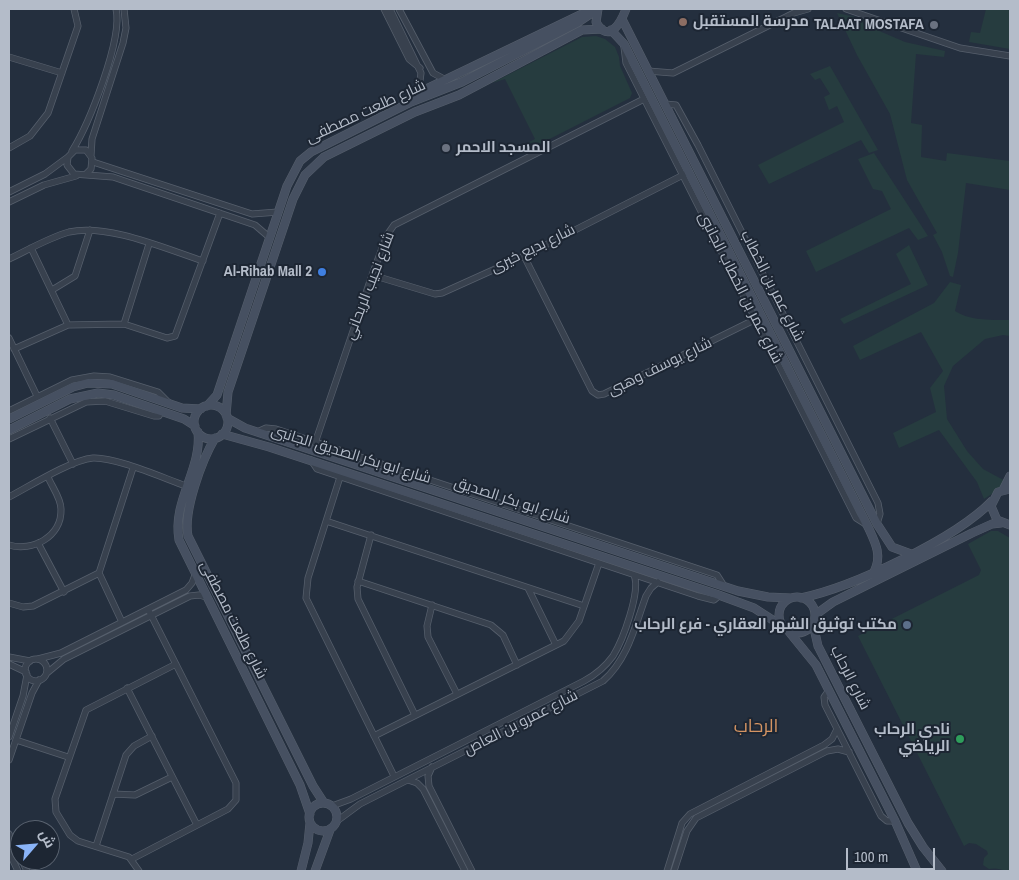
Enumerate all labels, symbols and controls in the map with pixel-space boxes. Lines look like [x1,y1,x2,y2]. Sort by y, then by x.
place label: مدرسة المستقبل [693,13,809,31]
marker: مدرسة المستقبل [677,16,689,28]
place label: TALAAT MOSTAFA [814,16,924,34]
marker: TALAAT MOSTAFA [928,19,940,31]
street label: شارع طلعت مصطفى [303,76,429,148]
place label: المسجد الاحمر [456,139,551,157]
marker: المسجد الاحمر [440,142,452,154]
street label: شارع عمر بن الخطاب الجانبى [694,209,786,367]
street label: شارع بديع خيرى [488,221,578,277]
street label: شارع عمر بن الخطاب [736,228,808,344]
street label: شارع نجيب الريحاني [341,229,399,343]
place label: Al-Rihab Mall 2 [224,263,312,281]
marker: Al-Rihab Mall 2 [316,266,328,278]
street label: شارع يوسف وهبى [605,334,715,400]
street label: شارع ابو بكر الصديق الجانبى [269,422,433,488]
street label: شارع ابو بكر الصديق [452,474,572,528]
street label: شارع طلعت مصطفى [195,558,271,682]
place label: مكتب توثيق الشهر العقاري - فرع الرحاب [634,616,897,634]
marker: مكتب توثيق الشهر العقاري - فرع الرحاب [901,619,913,631]
street label: شارع الرحاب [826,643,874,713]
street label: شارع عمرو بن العاص [461,686,581,760]
district label: الرحاب [734,716,778,738]
place label: نادي الرحاب الرياضي [874,721,950,756]
marker: نادي الرحاب الرياضي [954,733,966,745]
north arrow [10,820,60,870]
text: ش [35,827,60,851]
scale bar [849,838,938,870]
text: 100 m [854,846,888,867]

